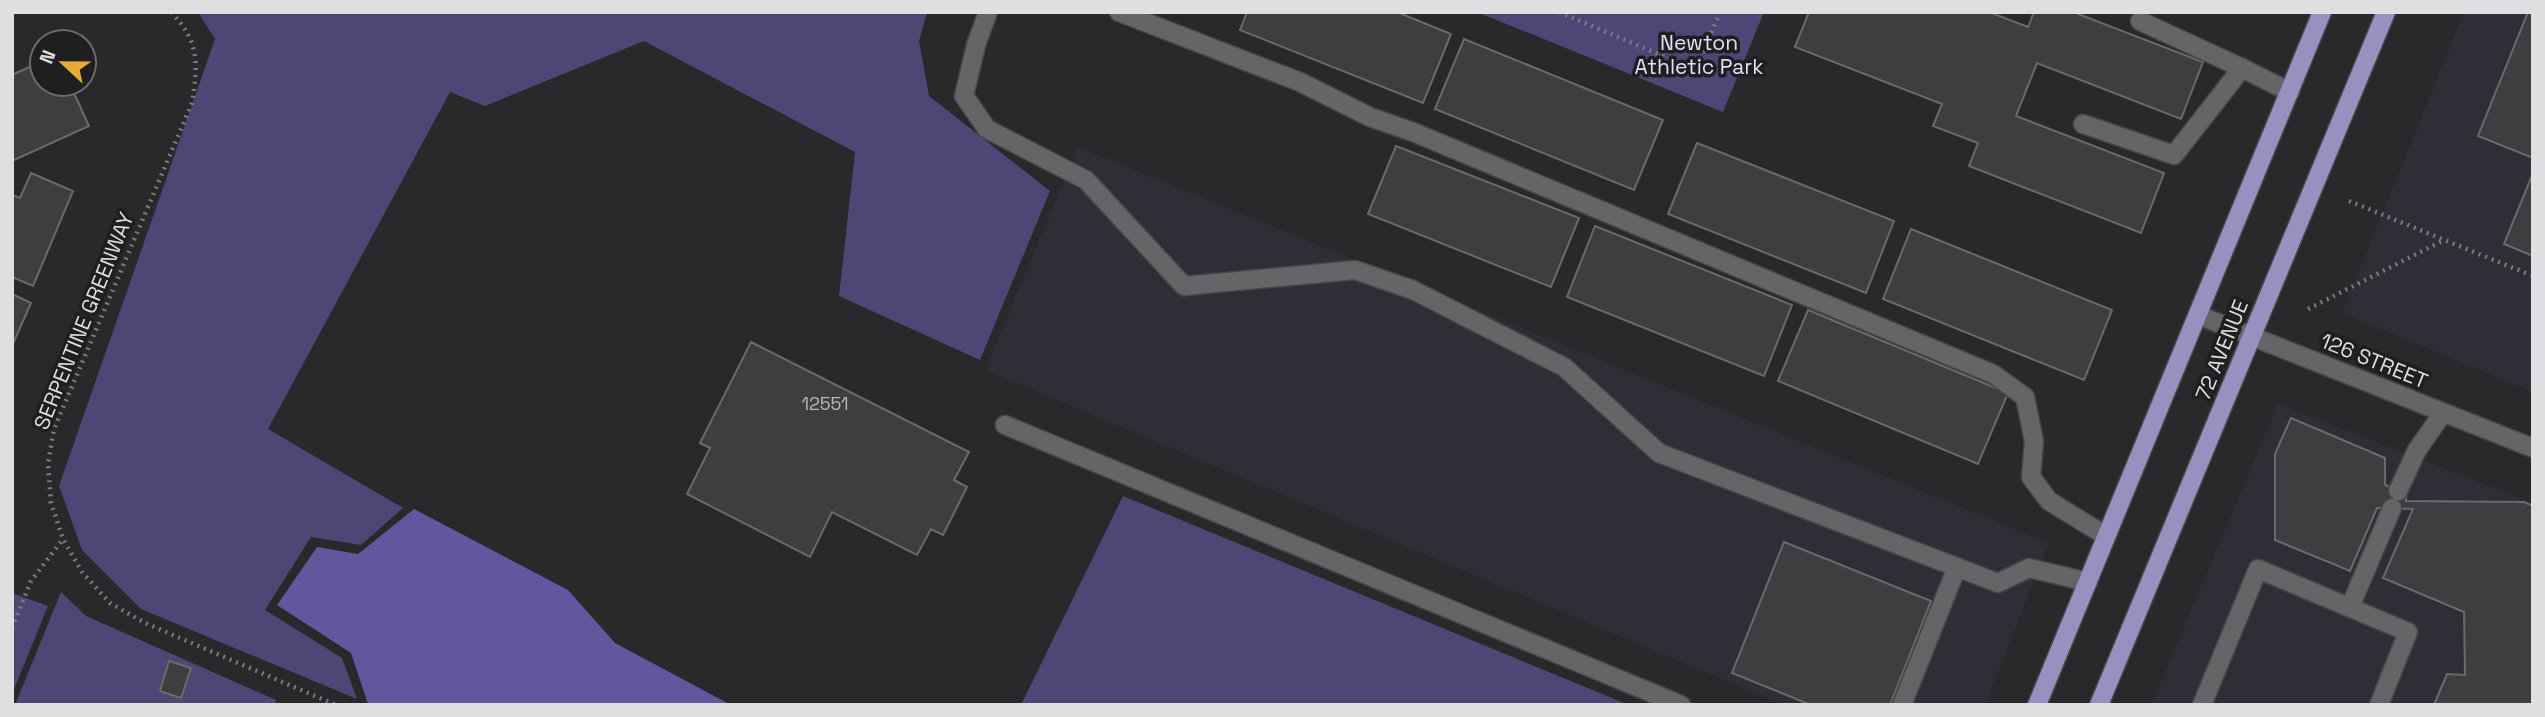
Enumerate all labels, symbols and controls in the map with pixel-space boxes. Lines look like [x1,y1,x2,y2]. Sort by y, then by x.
north arrow [28,28,98,98]
park label: Newton Athletic Park [1635,29,1763,80]
text: N [34,46,62,67]
street label: SERPENTINE GREENWAY [28,208,140,433]
street label: 72 AVENUE [2189,296,2254,404]
street label: 126 STREET [2317,327,2432,394]
house number: 12551 [801,392,849,415]

